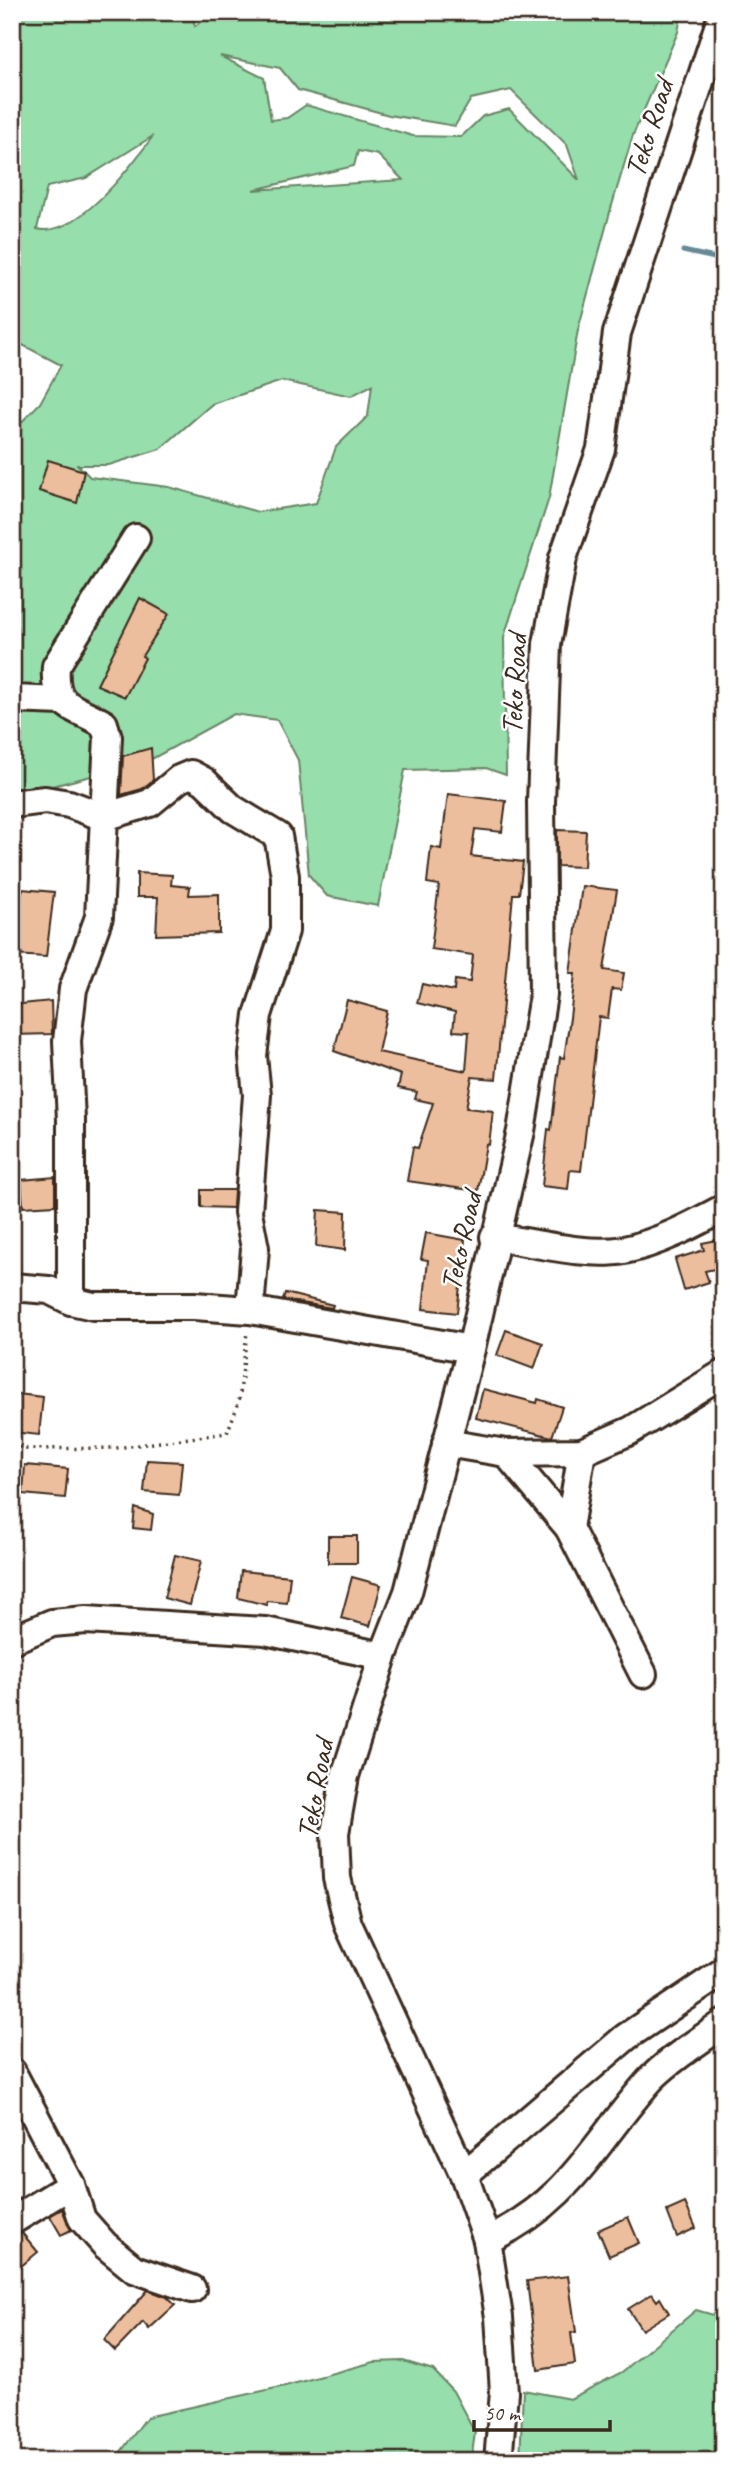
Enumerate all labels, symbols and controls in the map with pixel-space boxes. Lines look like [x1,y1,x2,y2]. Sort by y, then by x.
street label: Teko Road [615,71,684,181]
street label: Teko Road [492,629,536,735]
street label: Teko Road [431,1184,492,1294]
street label: Teko Road [288,1732,343,1842]
scale bar [474,2389,610,2433]
text: 50 m [484,2400,522,2426]

